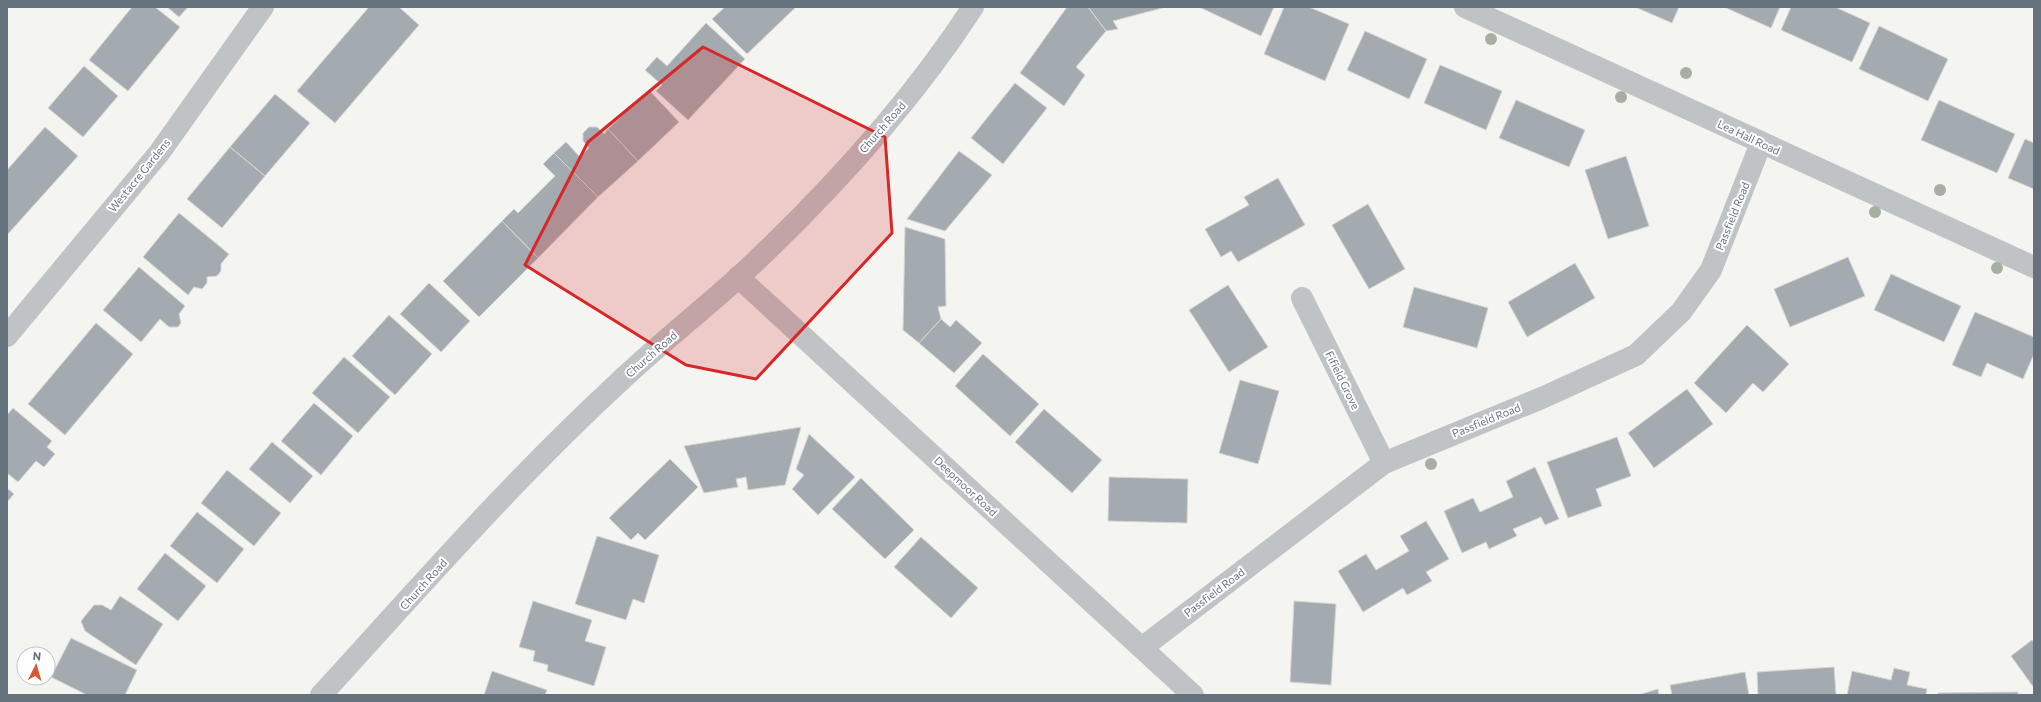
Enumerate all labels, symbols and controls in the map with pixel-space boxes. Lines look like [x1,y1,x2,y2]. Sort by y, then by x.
street label: Church Road [856,99,908,155]
street label: Lea Hall Road [1716,117,1782,157]
street label: Westacre Gardens [105,136,173,214]
street label: Passfield Road [1712,180,1752,252]
street label: Church Road [623,328,679,380]
street label: Fifield Grove [1323,349,1363,411]
street label: Passfield Road [1450,400,1522,440]
street label: Deepmoor Road [932,454,1000,518]
street label: Church Road [397,556,449,612]
street label: Passfield Road [1181,565,1247,619]
north arrow [16,646,56,686]
text: N [32,649,42,662]

